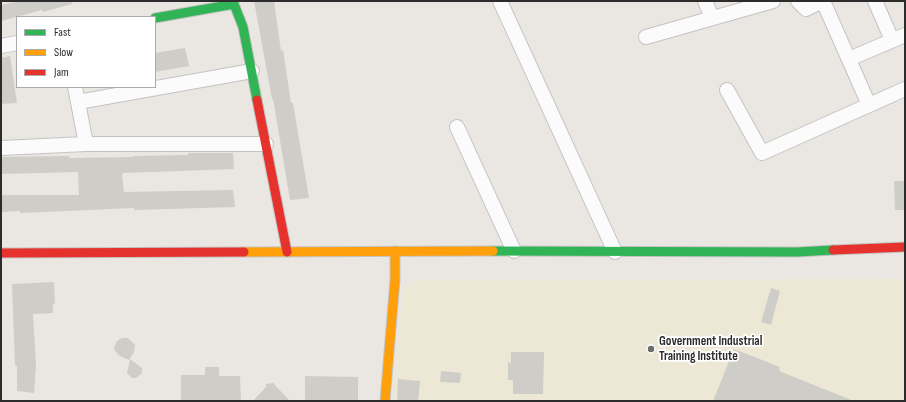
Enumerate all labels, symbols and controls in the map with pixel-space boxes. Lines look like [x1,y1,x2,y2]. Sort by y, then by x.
legend [16,16,156,88]
text: Fast [54,25,71,40]
text: Slow [54,45,73,60]
text: Jam [54,65,69,80]
place label: Government Industrial Training Institute [659,334,762,365]
marker: Government Industrial Training Institute [646,344,656,354]

